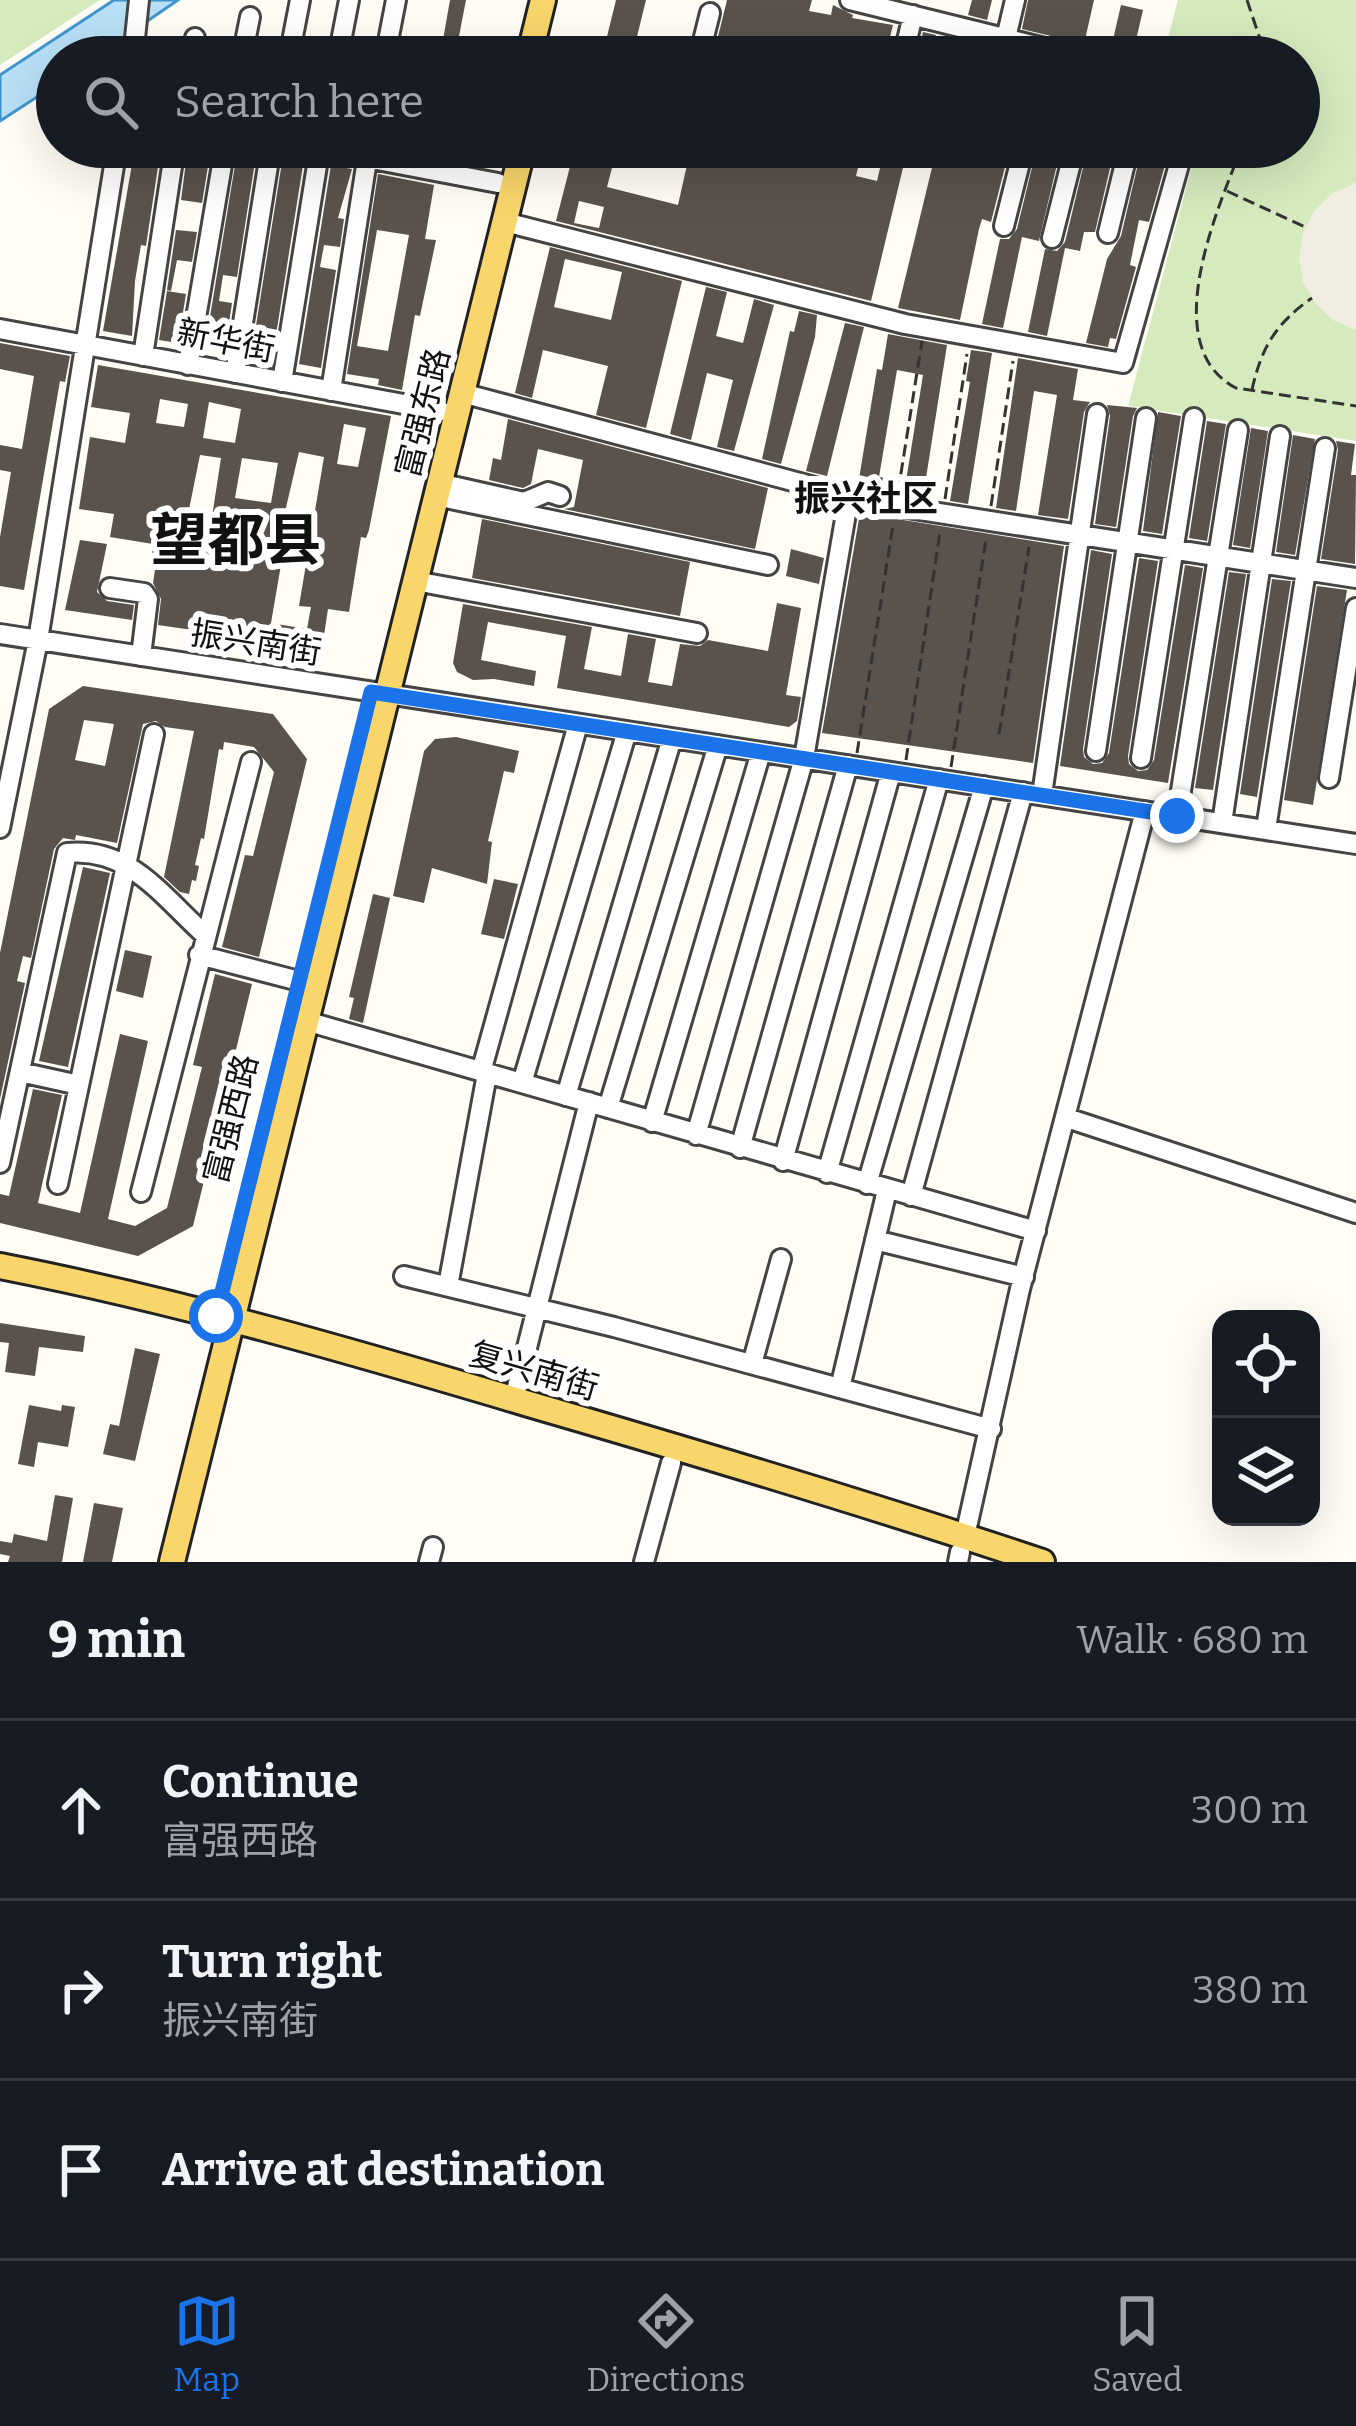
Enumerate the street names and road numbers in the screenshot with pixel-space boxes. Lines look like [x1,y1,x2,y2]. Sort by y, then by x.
street label: 新华街 [174,312,278,370]
street label: 富强东路 [388,344,458,482]
street label: 振兴南街 [188,613,324,673]
street label: 富强西路 [196,1050,266,1188]
street label: 复兴南街 [465,1334,603,1408]

